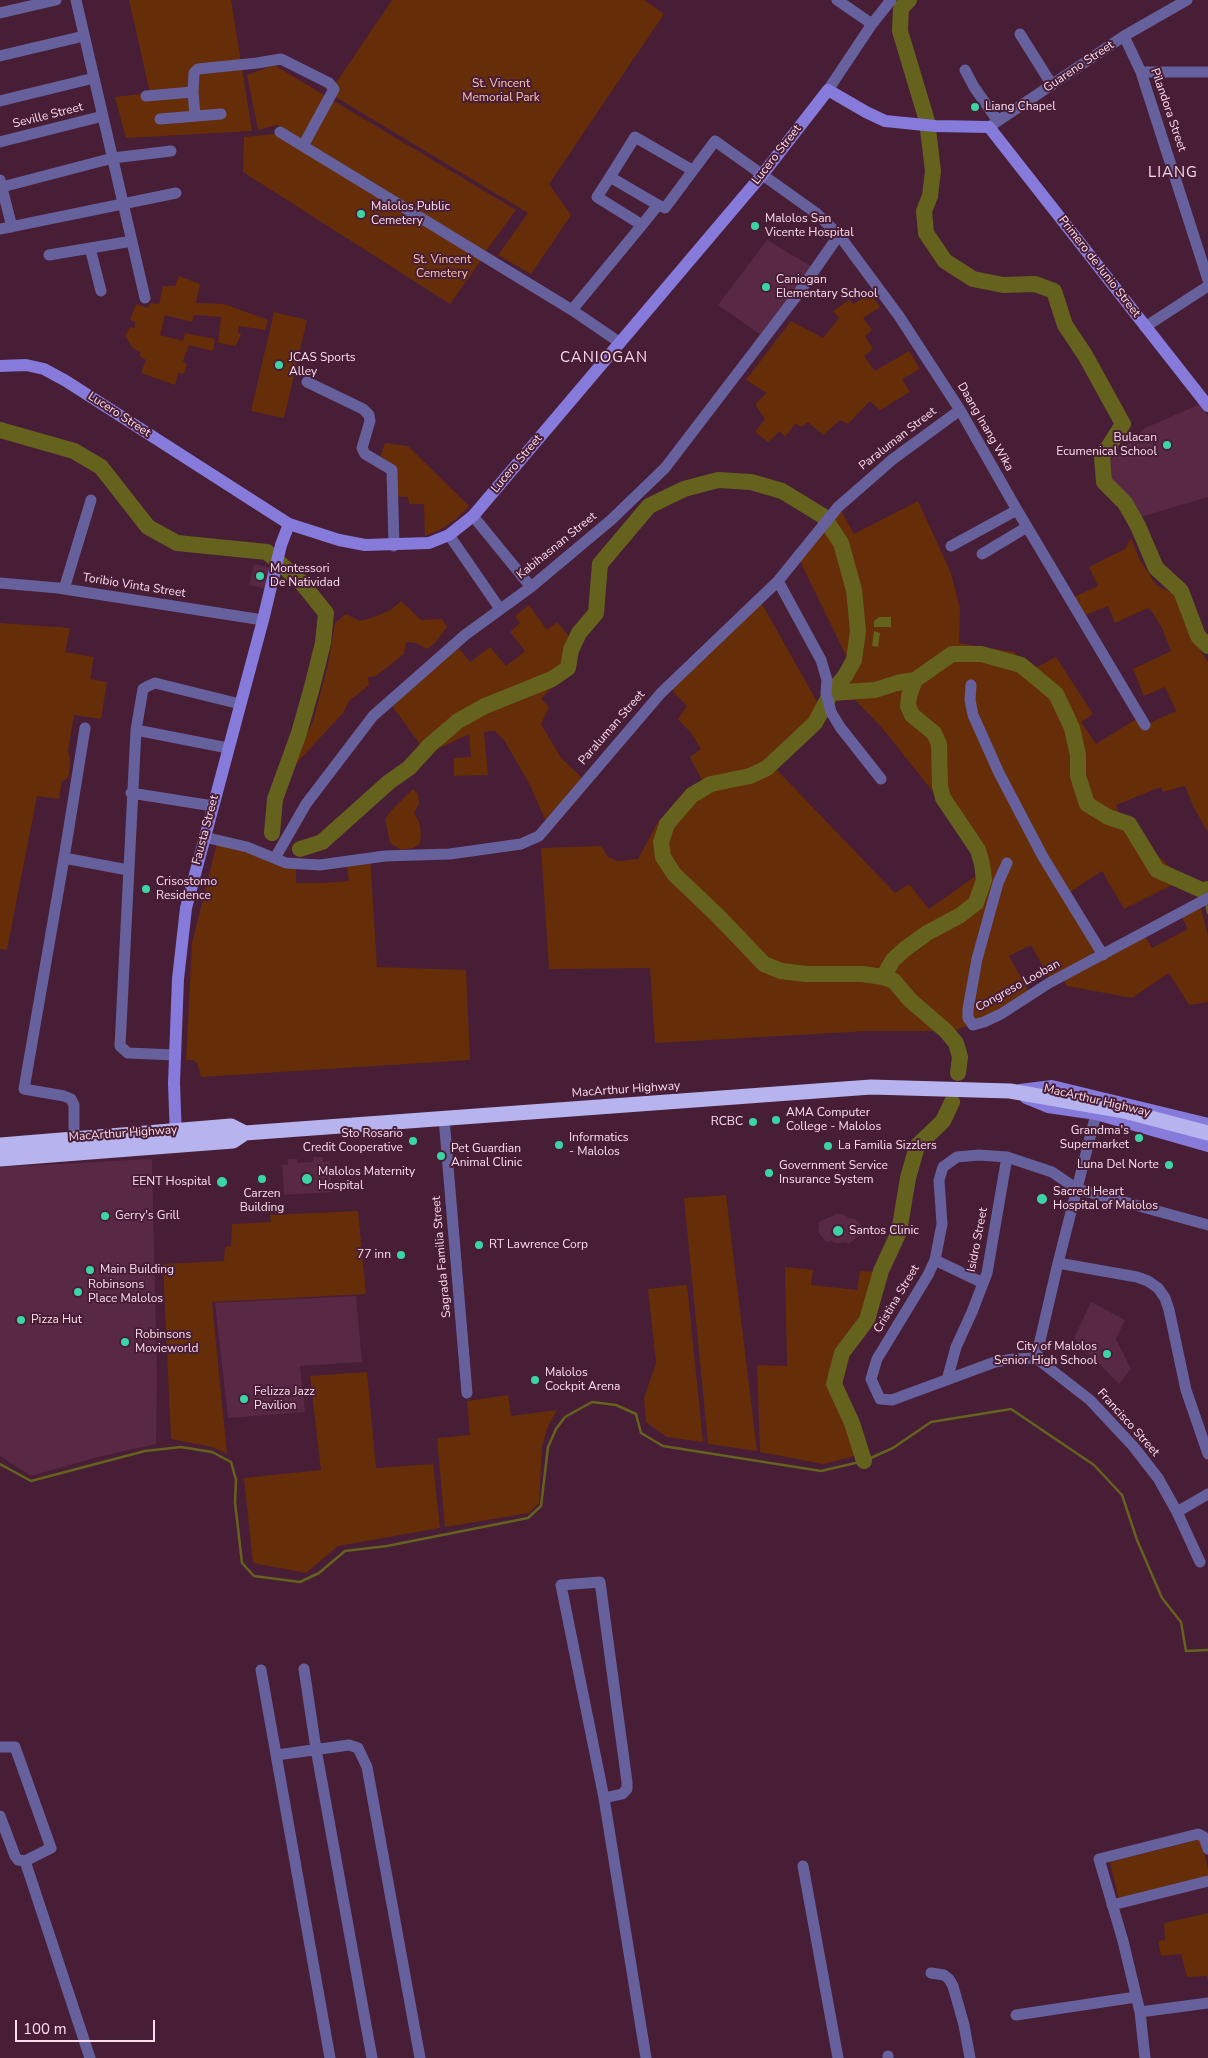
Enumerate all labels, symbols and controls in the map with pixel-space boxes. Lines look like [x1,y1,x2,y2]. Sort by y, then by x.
street label: Guareno Street [1041,38,1117,96]
street label: Pilandora Street [1147,66,1189,154]
park label: St. Vincent Memorial Park [462,77,540,105]
street label: Seville Street [11,100,85,132]
place label: Liang Chapel [985,100,1056,114]
marker: Liang Chapel [969,101,981,113]
street label: Lucero Street [749,122,805,188]
district label: LIANG [1147,164,1199,182]
place label: Malolos Public Cemetery [371,200,450,228]
marker: Malolos Public Cemetery [355,208,367,220]
place label: Malolos San Vicente Hospital [765,212,854,240]
street label: Primero de Junio Street [1055,214,1143,320]
marker: Malolos San Vicente Hospital [749,220,761,232]
park label: St. Vincent Cemetery [413,253,471,281]
place label: Caniogan Elementary School [776,273,877,301]
marker: Caniogan Elementary School [760,281,772,293]
district label: CANIOGAN [559,349,649,367]
place label: JCAS Sports Alley [289,351,356,379]
marker: JCAS Sports Alley [273,359,285,371]
street label: Daang Inang Wika [954,380,1016,474]
street label: Lucero Street [85,389,153,441]
street label: Paraluman Street [857,404,939,474]
place label: Bulacan Ecumenical School [1056,431,1157,459]
street label: Lucero Street [488,432,546,496]
marker: Bulacan Ecumenical School [1161,439,1173,451]
street label: Kabihasnan Street [514,509,600,583]
place label: Montessori De Natividad [270,562,340,590]
marker: Montessori De Natividad [254,570,266,582]
street label: Toribio Vinta Street [82,571,186,601]
street label: Paraluman Street [576,688,648,768]
street label: Fausta Street [190,794,222,866]
place label: Crisostomo Residence [156,875,217,903]
marker: Crisostomo Residence [140,883,152,895]
street label: Congreso Looban [973,957,1063,1015]
street label: MacArthur Highway [571,1079,681,1101]
street label: MacArthur Highway [1042,1082,1152,1120]
place label: AMA Computer College - Malolos [786,1106,881,1134]
marker: AMA Computer College - Malolos [770,1114,782,1126]
place label: RCBC [711,1115,743,1129]
marker: RCBC [747,1116,759,1128]
street label: MacArthur Highway [68,1123,178,1145]
place label: Grandma's Supermarket [1060,1124,1129,1152]
place label: Sto Rosario Credit Cooperative [303,1127,403,1155]
place label: Informatics - Malolos [569,1131,629,1159]
marker: Grandma's Supermarket [1133,1132,1145,1144]
marker: Sto Rosario Credit Cooperative [407,1135,419,1147]
marker: Informatics - Malolos [553,1139,565,1151]
place label: La Familia Sizzlers [838,1139,937,1153]
marker: La Familia Sizzlers [822,1140,834,1152]
place label: Pet Guardian Animal Clinic [451,1142,522,1170]
marker: Pet Guardian Animal Clinic [435,1150,447,1162]
place label: Luna Del Norte [1077,1158,1159,1172]
place label: Government Service Insurance System [779,1159,888,1187]
marker: Luna Del Norte [1163,1159,1175,1171]
place label: Malolos Maternity Hospital [318,1165,415,1193]
marker: Government Service Insurance System [763,1167,775,1179]
marker: Malolos Maternity Hospital [300,1172,314,1186]
marker: Carzen Building [256,1173,268,1185]
place label: EENT Hospital [132,1175,211,1189]
marker: EENT Hospital [215,1175,229,1189]
place label: Sacred Heart Hospital of Malolos [1053,1185,1158,1213]
place label: Carzen Building [240,1187,284,1215]
marker: Sacred Heart Hospital of Malolos [1035,1192,1049,1206]
street label: Sagrada Familia Street [430,1196,454,1318]
street label: Isidro Street [965,1207,991,1273]
place label: Gerry's Grill [115,1209,180,1223]
marker: Gerry's Grill [99,1210,111,1222]
marker: Santos Clinic [831,1224,845,1238]
place label: Santos Clinic [849,1224,919,1238]
place label: RT Lawrence Corp [489,1238,588,1252]
marker: RT Lawrence Corp [473,1239,485,1251]
place label: 77 inn [357,1248,391,1262]
marker: 77 inn [395,1249,407,1261]
street label: Cristina Street [871,1262,923,1336]
place label: Main Building [100,1263,174,1277]
marker: Main Building [84,1264,96,1276]
place label: Robinsons Place Malolos [88,1278,163,1306]
marker: Robinsons Place Malolos [72,1286,84,1298]
place label: Pizza Hut [31,1313,82,1327]
marker: Pizza Hut [15,1314,27,1326]
place label: Robinsons Movieworld [135,1328,199,1356]
marker: Robinsons Movieworld [119,1336,131,1348]
place label: City of Malolos Senior High School [994,1340,1097,1368]
marker: City of Malolos Senior High School [1101,1348,1113,1360]
place label: Malolos Cockpit Arena [545,1366,620,1394]
marker: Malolos Cockpit Arena [529,1374,541,1386]
place label: Felizza Jazz Pavilion [254,1385,315,1413]
street label: Francisco Street [1094,1386,1162,1460]
marker: Felizza Jazz Pavilion [238,1393,250,1405]
scale bar [18,2010,158,2042]
text: 100 m [23,2019,67,2039]

